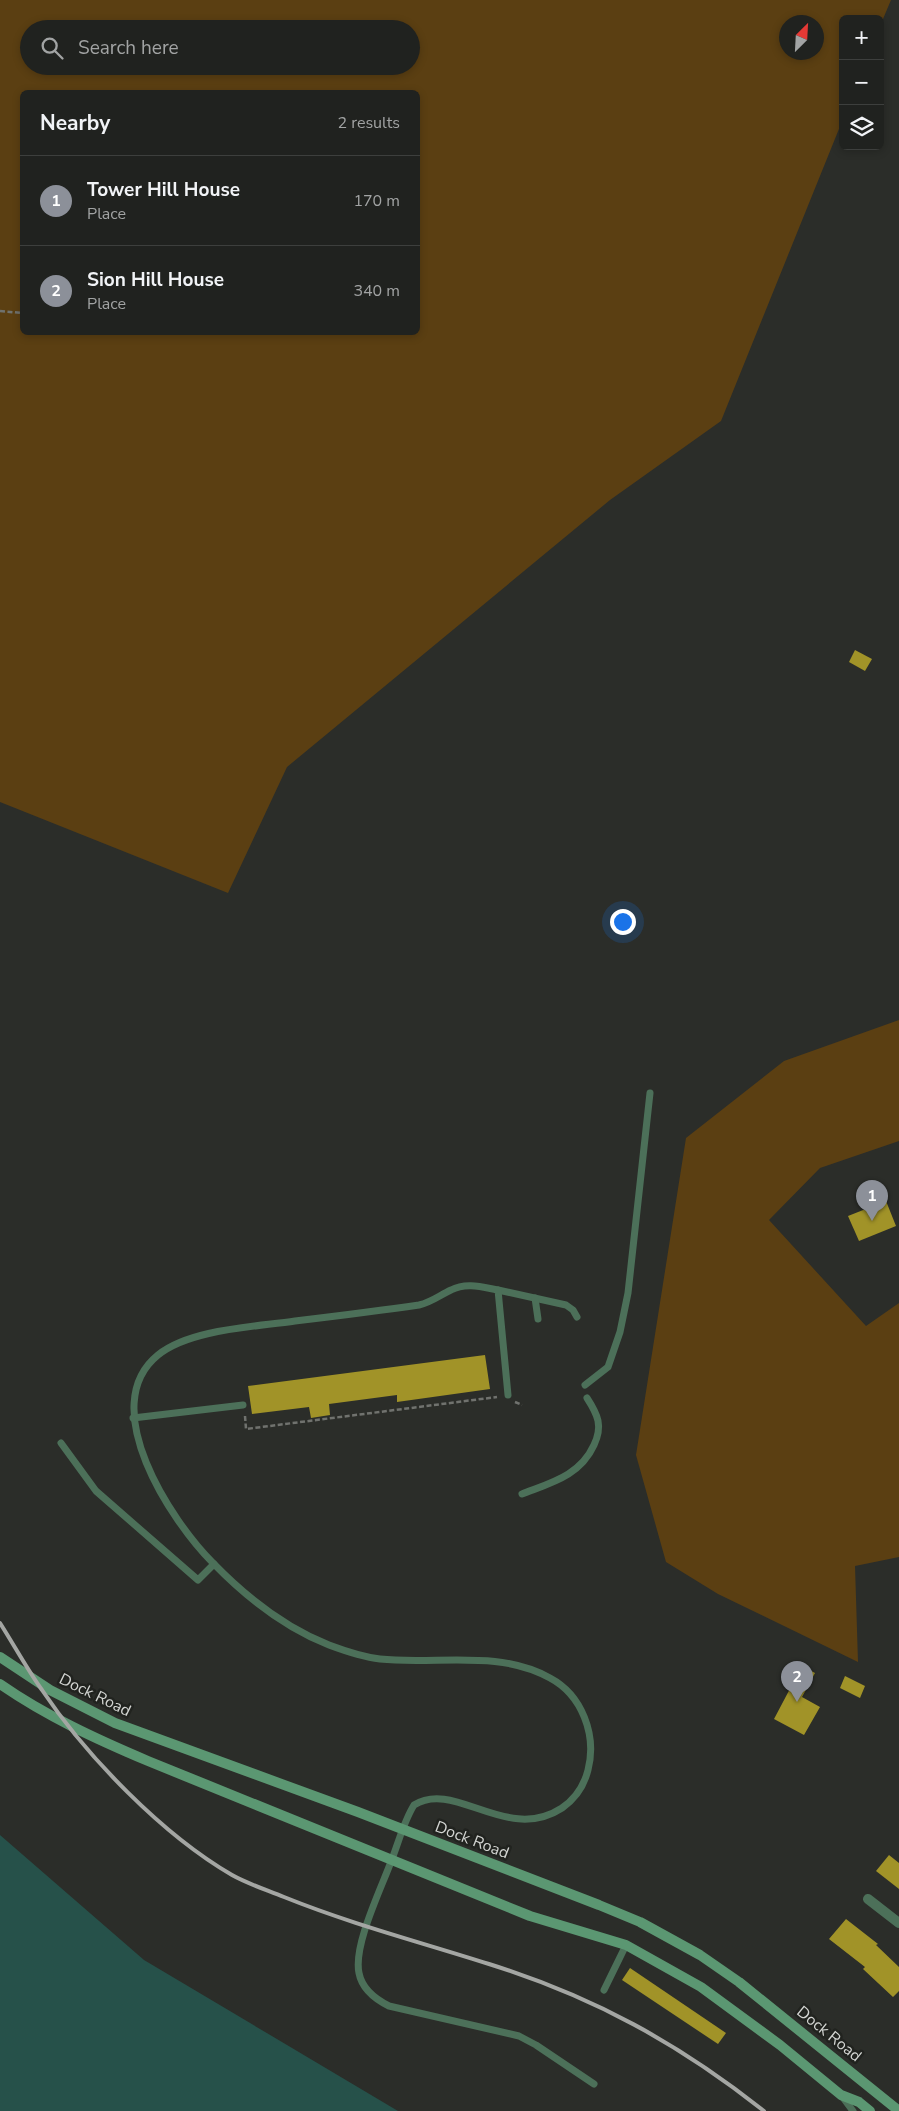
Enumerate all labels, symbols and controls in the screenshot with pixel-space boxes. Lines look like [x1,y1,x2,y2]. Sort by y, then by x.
north arrow [779,15,824,60]
map controls [839,15,884,150]
button: + [839,15,884,60]
search box [20,20,420,75]
icon: search [38,34,66,62]
text: Search here [78,35,179,61]
button: − [839,60,884,105]
button: layers [839,105,884,150]
text: Nearby [40,109,110,137]
text: 2 results [338,112,400,134]
text: Tower Hill House [87,177,240,203]
text: 1 [51,190,61,212]
text: 170 m [353,190,400,212]
text: Place [87,203,126,225]
text: Sion Hill House [87,267,224,293]
text: 2 [51,280,61,302]
text: 340 m [353,280,400,302]
text: Place [87,293,126,315]
your location [610,909,636,935]
pin: 1 [856,1180,888,1221]
pin: 2 [781,1661,813,1702]
street label: Dock Road [55,1668,135,1722]
street label: Dock Road [432,1816,512,1864]
street label: Dock Road [792,2001,866,2067]

